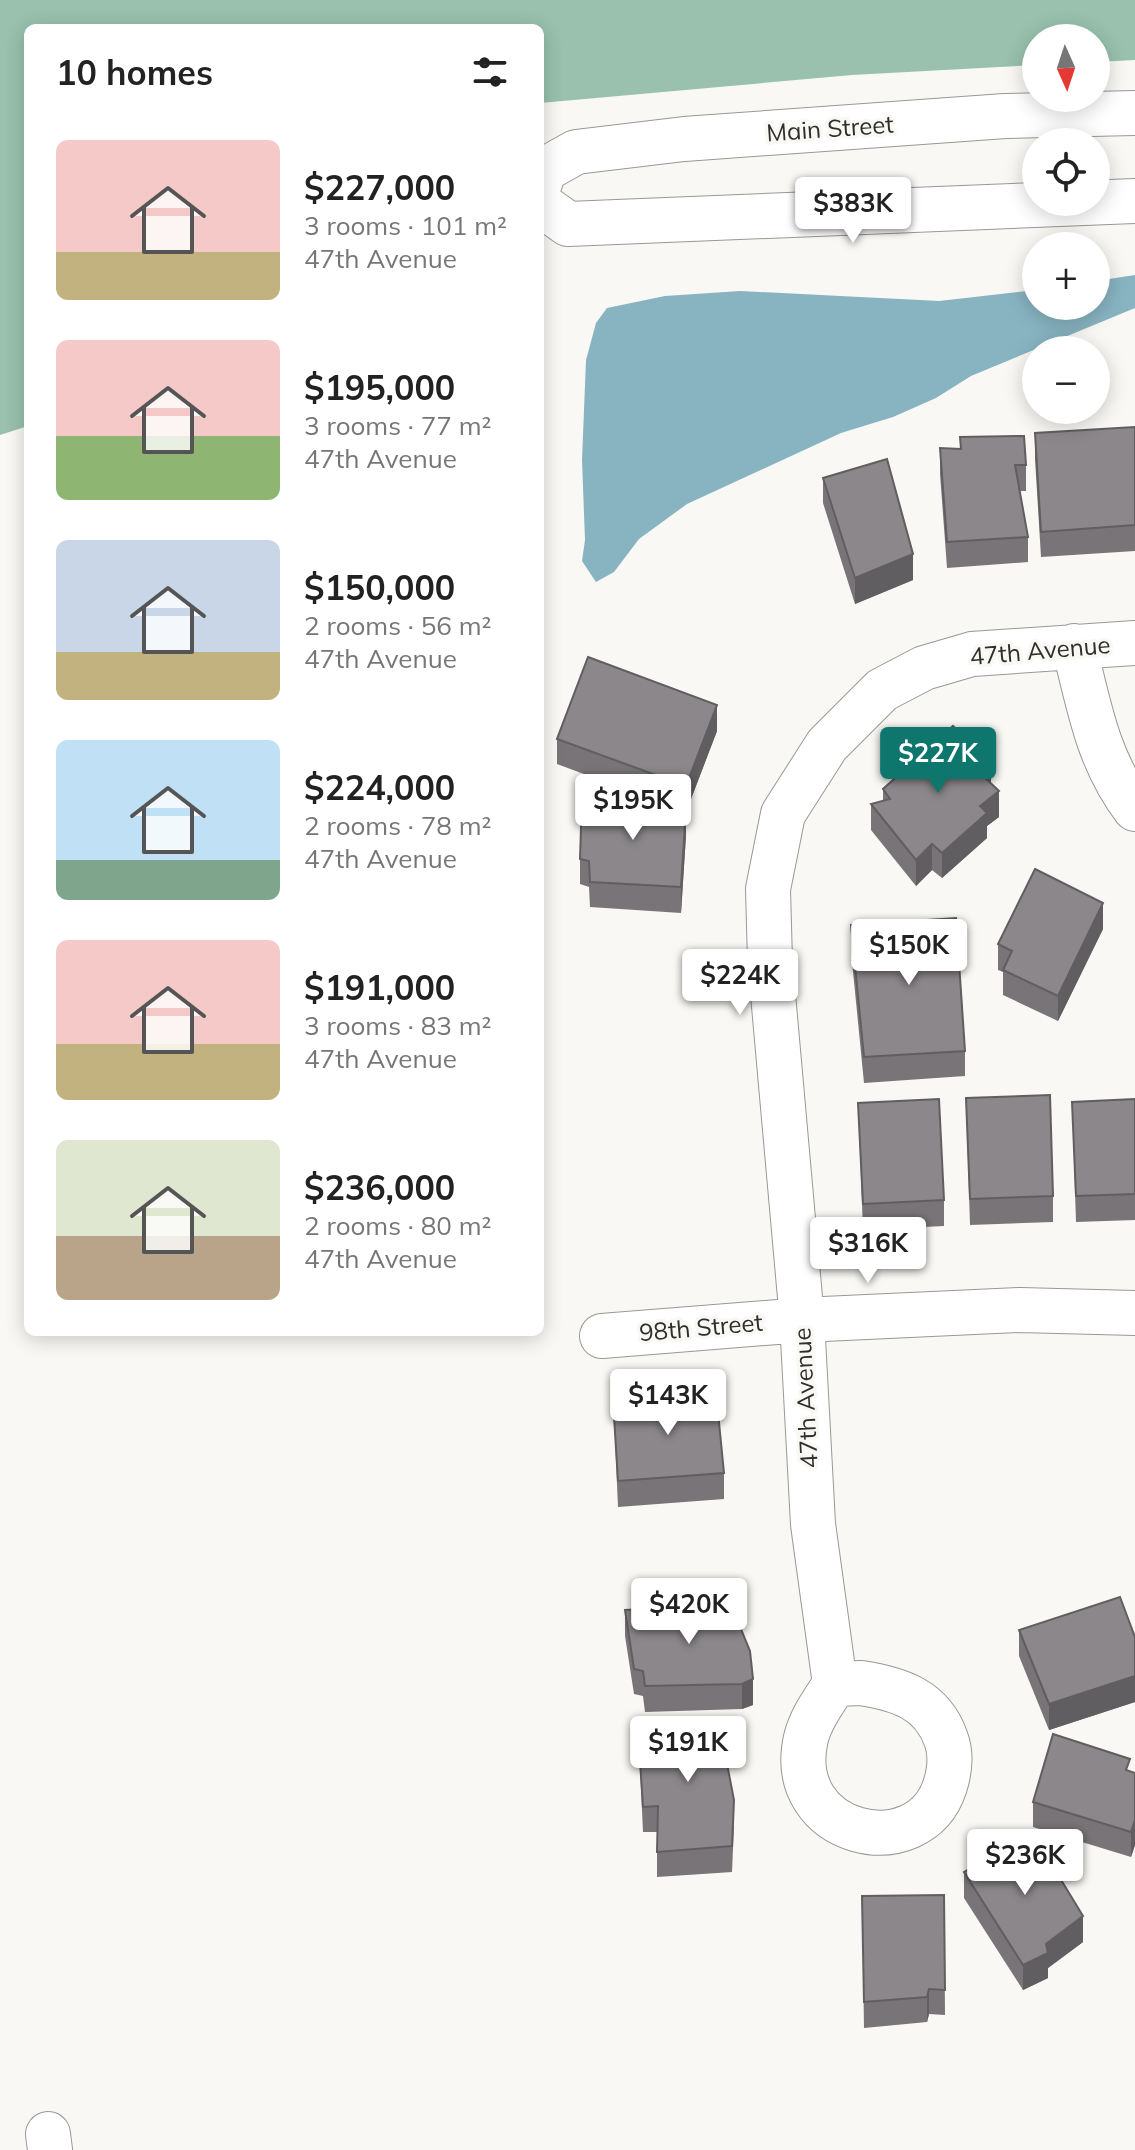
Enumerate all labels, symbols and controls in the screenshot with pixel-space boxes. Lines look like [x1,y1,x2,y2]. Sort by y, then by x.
north arrow [1022,24,1110,112]
map controls [1022,24,1110,424]
icon: filters [468,50,512,94]
text: 10 homes [56,51,213,94]
street label: Main Street [765,109,895,147]
button: locate [1022,128,1110,216]
text: $227,000 [304,166,455,209]
icon: home [120,172,216,268]
pin: $383K [797,177,909,245]
text: $383K [813,186,893,219]
text: 3 rooms · 101 m² [304,209,507,242]
button: + [1022,232,1110,320]
text: 47th Avenue [304,242,457,275]
button: − [1022,336,1110,424]
text: $195,000 [304,366,455,409]
icon: home [120,372,216,468]
text: 3 rooms · 77 m² [304,409,491,442]
text: 47th Avenue [304,442,457,475]
text: $150,000 [304,566,455,609]
icon: home [120,572,216,668]
text: 2 rooms · 56 m² [304,609,491,642]
street label: 47th Avenue [968,629,1112,671]
text: 47th Avenue [304,642,457,675]
pin: $227K [882,727,994,795]
text: $227K [898,736,978,769]
text: $224,000 [304,766,455,809]
icon: home [120,772,216,868]
pin: $195K [577,774,689,842]
text: $195K [593,783,673,816]
text: 2 rooms · 78 m² [304,809,491,842]
text: 47th Avenue [304,842,457,875]
pin: $150K [853,919,965,987]
text: $150K [869,928,949,961]
pin: $224K [684,949,796,1017]
text: $224K [700,958,780,991]
text: $191,000 [304,966,455,1009]
icon: home [120,972,216,1068]
text: 3 rooms · 83 m² [304,1009,491,1042]
text: 47th Avenue [304,1042,457,1075]
text: $236,000 [304,1166,455,1209]
icon: home [120,1172,216,1268]
text: 2 rooms · 80 m² [304,1209,491,1242]
pin: $316K [812,1217,924,1285]
text: $316K [828,1226,908,1259]
text: 47th Avenue [304,1242,457,1275]
street label: 98th Street [638,1307,764,1347]
street label: 47th Avenue [786,1327,824,1469]
pin: $143K [612,1369,724,1437]
text: $143K [628,1378,708,1411]
pin: $420K [633,1578,745,1646]
text: $420K [649,1587,729,1620]
pin: $191K [632,1716,744,1784]
text: $191K [648,1725,728,1758]
pin: $236K [969,1829,1081,1897]
text: $236K [985,1838,1065,1871]

